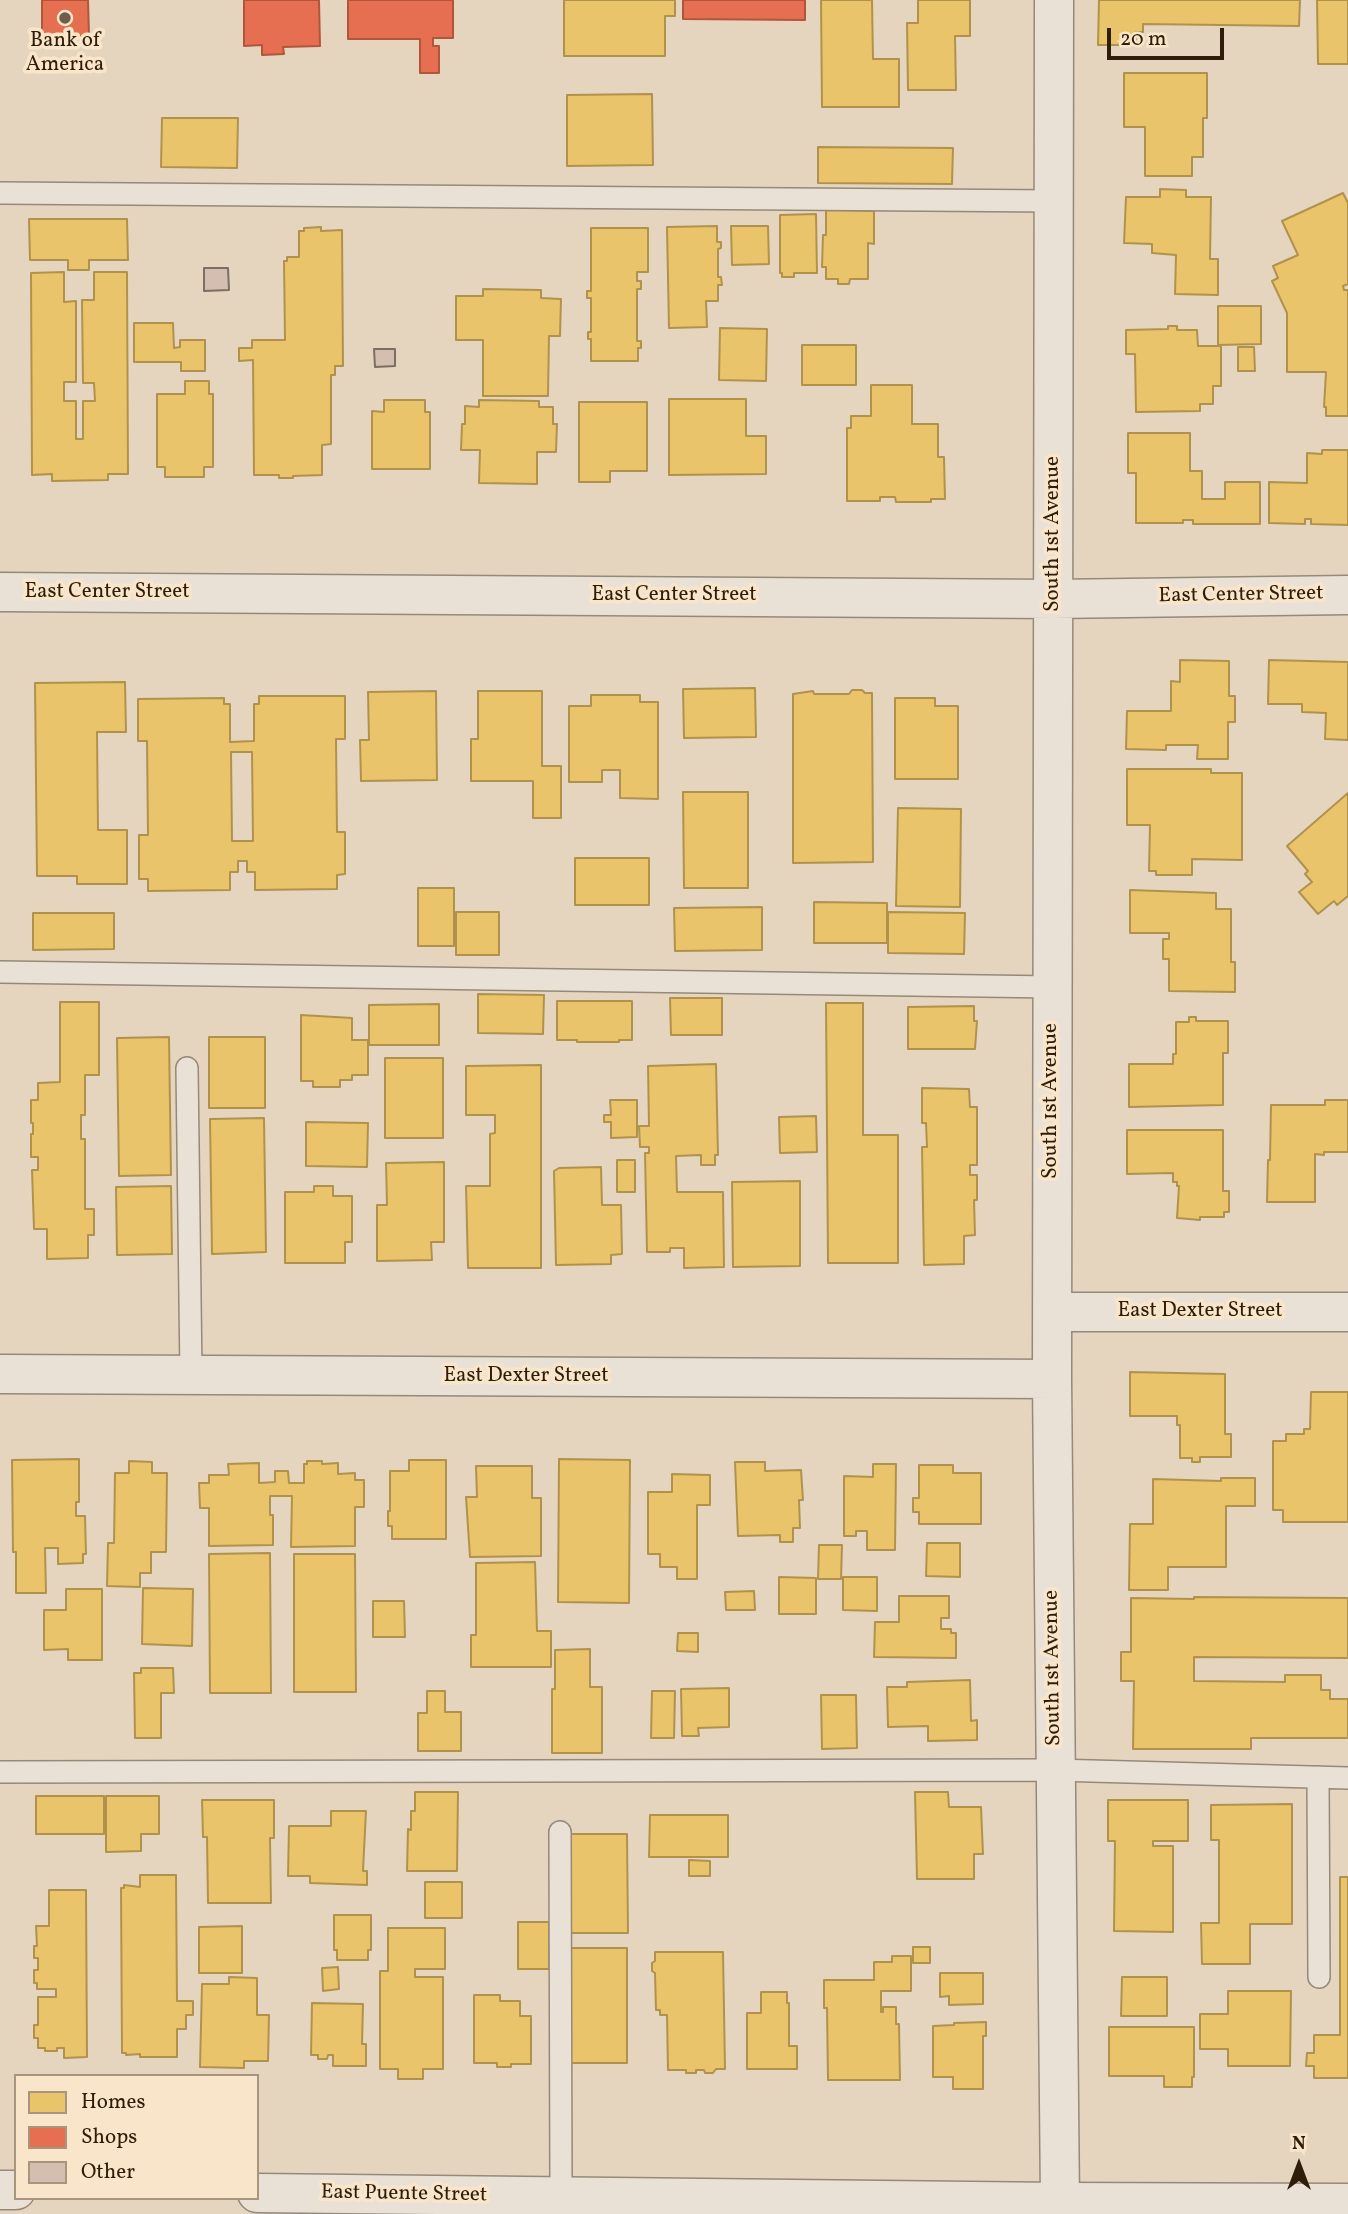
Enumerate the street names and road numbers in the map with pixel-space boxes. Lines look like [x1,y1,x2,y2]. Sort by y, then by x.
street label: South 1st Avenue [1041,456,1067,612]
street label: East Center Street [25,580,189,606]
street label: East Center Street [1158,582,1324,610]
street label: East Center Street [592,583,756,609]
street label: South 1st Avenue [1039,1023,1065,1179]
street label: East Dexter Street [1117,1299,1283,1325]
street label: East Dexter Street [443,1364,609,1390]
street label: South 1st Avenue [1040,1590,1068,1746]
street label: East Puente Street [321,2181,487,2209]

